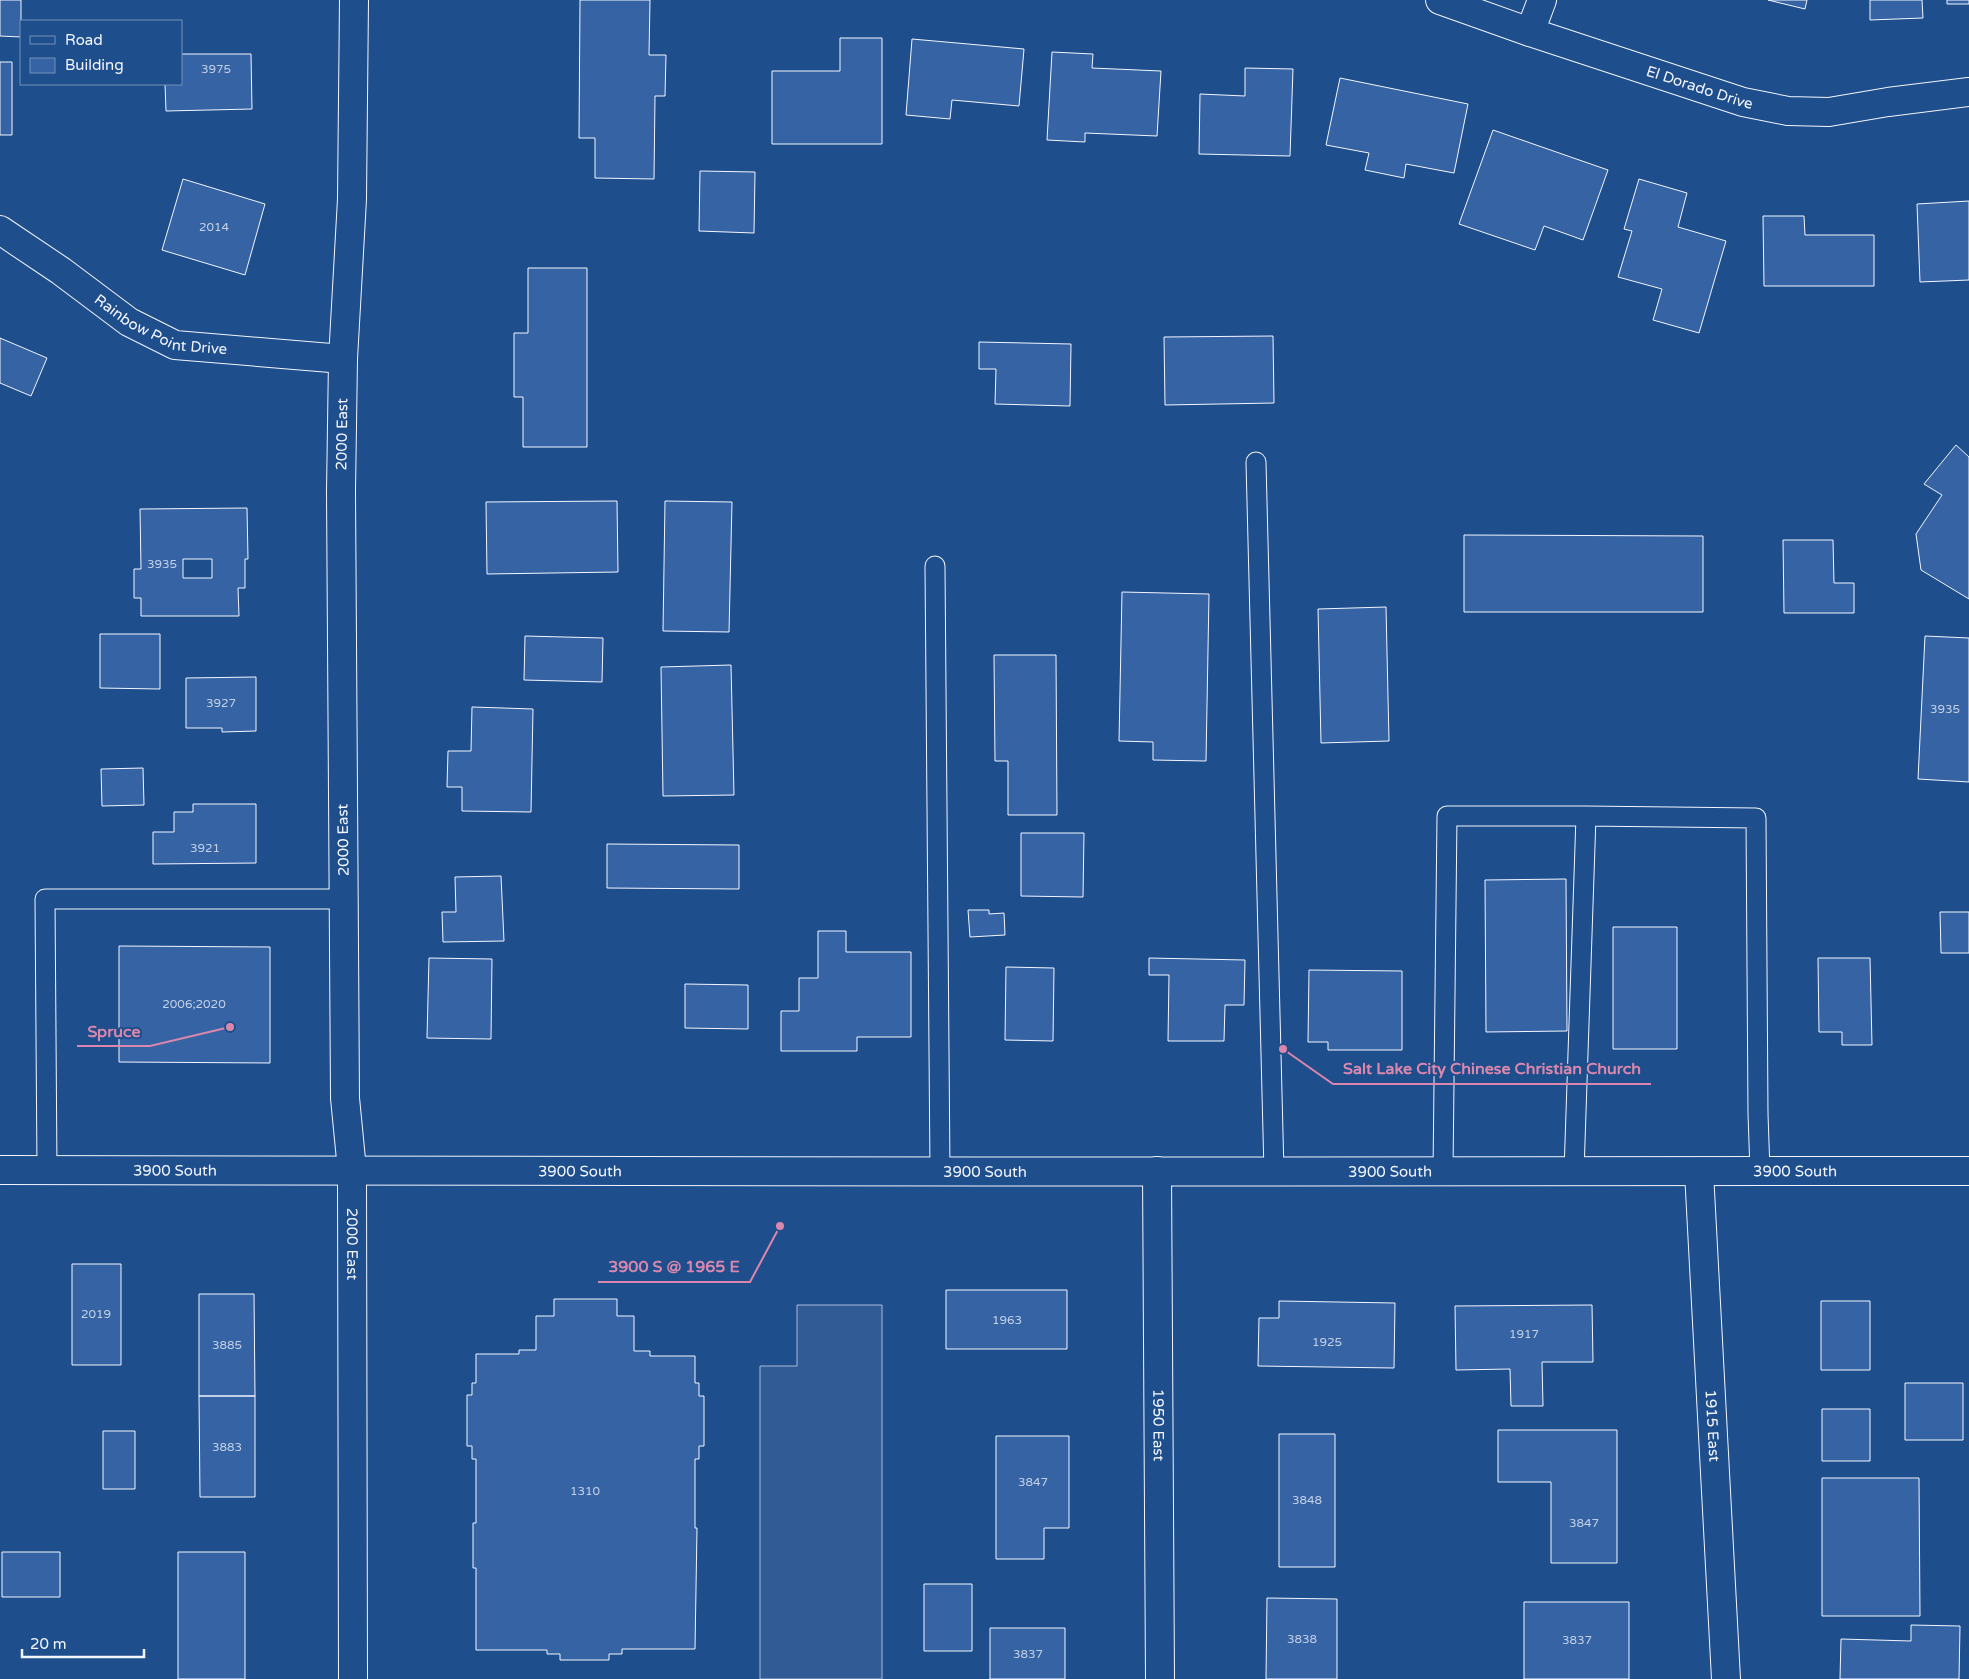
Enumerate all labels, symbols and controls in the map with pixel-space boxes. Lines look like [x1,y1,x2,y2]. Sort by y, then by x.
legend [20,20,182,85]
text: Road [65,31,103,49]
text: Building [65,56,124,74]
house number: 3975 [201,62,231,76]
street label: El Dorado Drive [1644,62,1754,113]
house number: 2014 [199,220,230,234]
street label: Rainbow Point Drive [91,290,228,358]
street label: 2000 East [332,398,351,471]
house number: 3935 [147,557,177,571]
house number: 3927 [206,696,236,710]
house number: 3935 [1930,702,1960,716]
street label: 2000 East [333,803,353,876]
house number: 3921 [190,841,220,855]
house number: 2006;2020 [162,997,226,1011]
callout: Spruce [77,1015,150,1046]
text: Spruce [87,1022,141,1042]
callout: Salt Lake City Chinese Christian Church [1333,1053,1651,1084]
text: Salt Lake City Chinese Christian Church [1343,1059,1641,1079]
street label: 3900 South [133,1161,217,1180]
street label: 3900 South [538,1162,622,1180]
street label: 3900 South [1753,1162,1837,1180]
street label: 3900 South [943,1163,1027,1181]
street label: 3900 South [1348,1163,1432,1181]
street label: 2000 East [343,1208,361,1280]
callout: 3900 S @ 1965 E [598,1251,750,1282]
text: 3900 S @ 1965 E [608,1257,740,1277]
house number: 2019 [81,1307,111,1321]
house number: 1963 [992,1313,1022,1327]
house number: 1917 [1509,1327,1539,1341]
house number: 1925 [1312,1335,1342,1349]
house number: 3885 [212,1338,242,1352]
street label: 1950 East [1149,1389,1168,1462]
street label: 1915 East [1702,1389,1723,1463]
house number: 3883 [212,1440,242,1454]
house number: 3847 [1018,1475,1048,1489]
house number: 1310 [570,1484,601,1498]
house number: 3848 [1292,1493,1322,1507]
house number: 3847 [1569,1516,1599,1530]
scale bar [22,1626,145,1658]
house number: 3838 [1287,1632,1317,1646]
house number: 3837 [1562,1633,1592,1647]
text: 20 m [30,1635,67,1653]
house number: 3837 [1013,1647,1043,1661]

